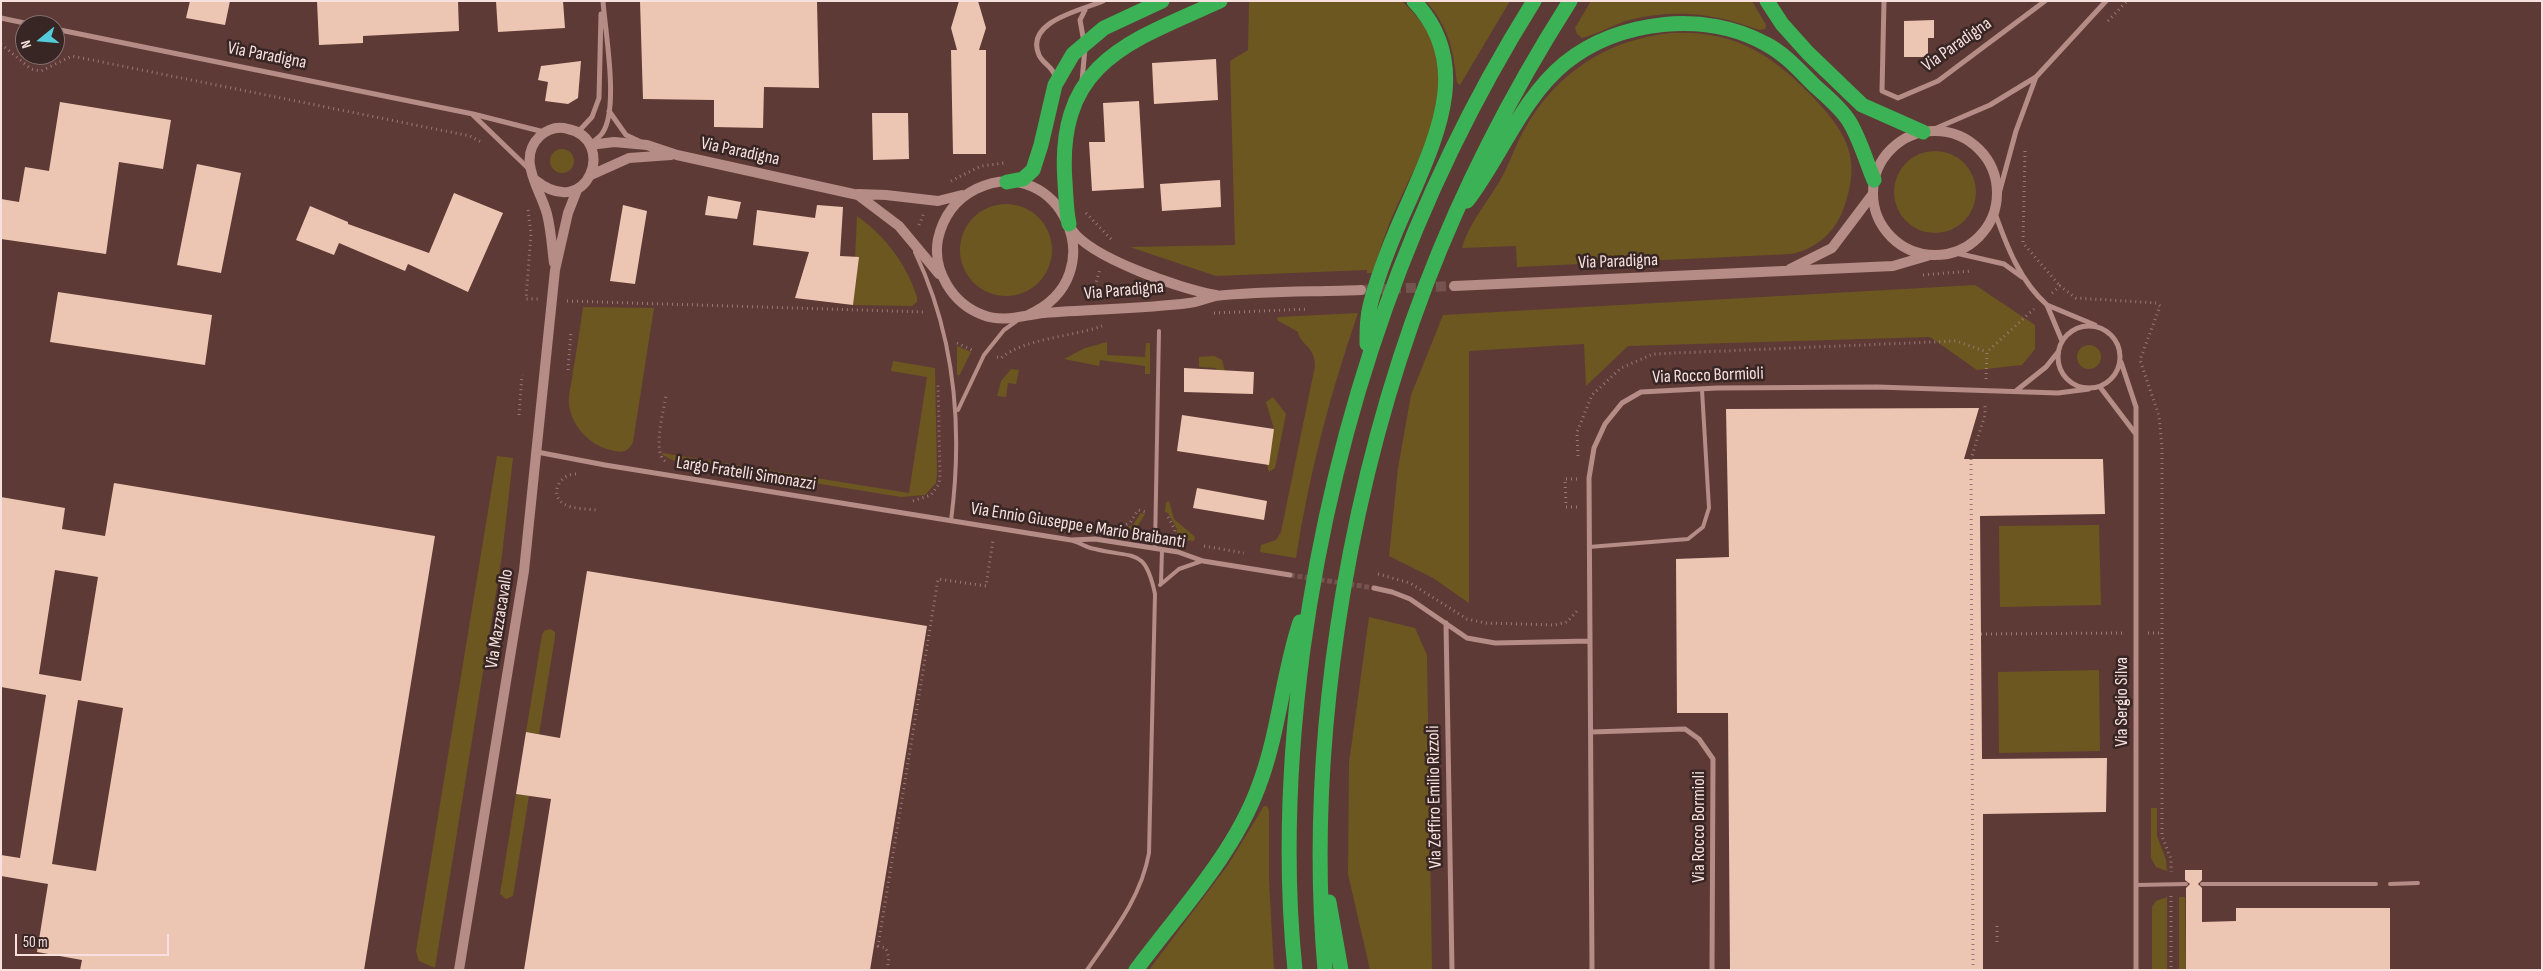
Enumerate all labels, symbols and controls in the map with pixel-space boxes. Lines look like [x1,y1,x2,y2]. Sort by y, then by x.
street label: Via Paradigna [1918,13,1996,77]
north arrow [15,15,65,65]
text: N [17,38,35,50]
street label: Via Paradigna [226,38,308,74]
street label: Via Paradigna [699,133,781,171]
street label: Via Paradigna [1578,250,1658,274]
street label: Via Paradigna [1083,277,1165,305]
street label: Via Rocco Bormioli [1652,363,1764,389]
street label: Largo Fratelli Simonazzi [675,452,817,496]
street label: Via Ennio Giuseppe e Mario Braibanti [969,498,1187,554]
street label: Via Mazzacavallo [481,568,519,670]
street label: Via Sergio Silva [2111,657,2133,747]
street label: Via Zeffiro Emilio Rizzoli [1423,725,1447,869]
street label: Via Rocco Bormioli [1688,771,1710,883]
scale bar [18,924,171,956]
text: 50 m [23,933,48,952]

